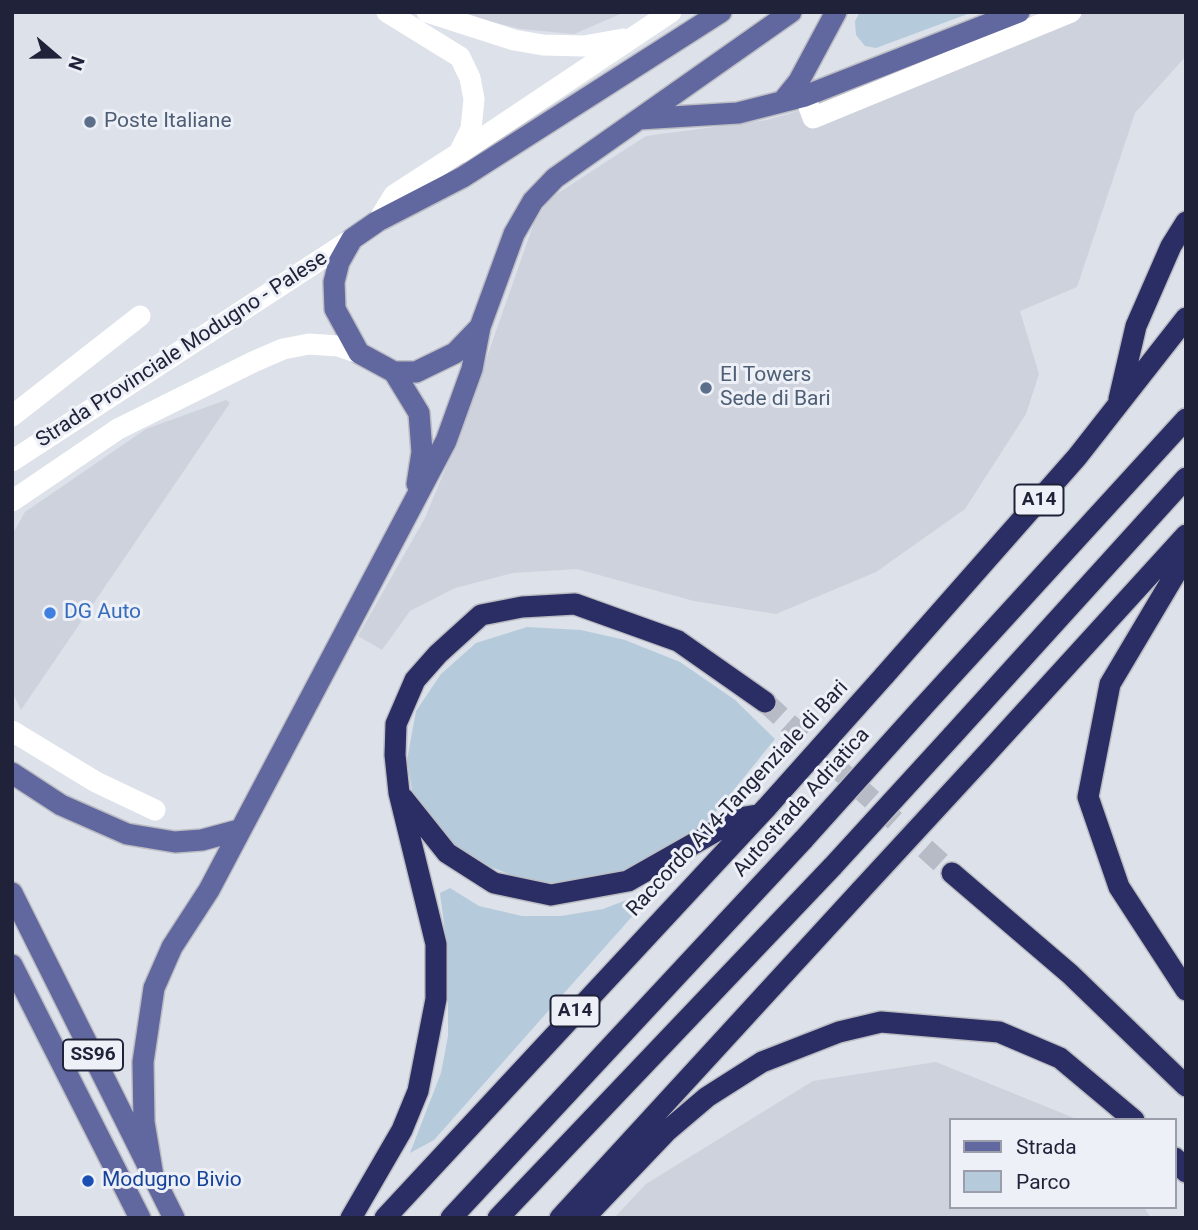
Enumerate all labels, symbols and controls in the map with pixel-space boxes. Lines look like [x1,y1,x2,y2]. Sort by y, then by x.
north arrow [21,21,91,91]
text: N [63,53,89,74]
place label: Poste Italiane [104,109,232,135]
marker: Poste Italiane [82,114,98,130]
street label: Strada Provinciale Modugno - Palese [32,246,332,454]
place label: EI Towers Sede di Bari [720,363,831,413]
marker: EI Towers Sede di Bari [698,380,714,396]
road number: A14 [1014,485,1064,516]
place label: DG Auto [64,600,141,626]
marker: DG Auto [42,605,58,621]
street label: Raccordo A14-Tangenziale di Bari [622,676,854,922]
street label: Autostrada Adriatica [729,723,875,883]
road number: A14 [550,995,600,1026]
road number: SS96 [63,1040,123,1070]
legend [950,1118,1177,1209]
text: Strada [1016,1135,1077,1159]
place label: Modugno Bivio [102,1168,242,1194]
text: Parco [1016,1170,1070,1194]
marker: Modugno Bivio [80,1173,96,1189]

